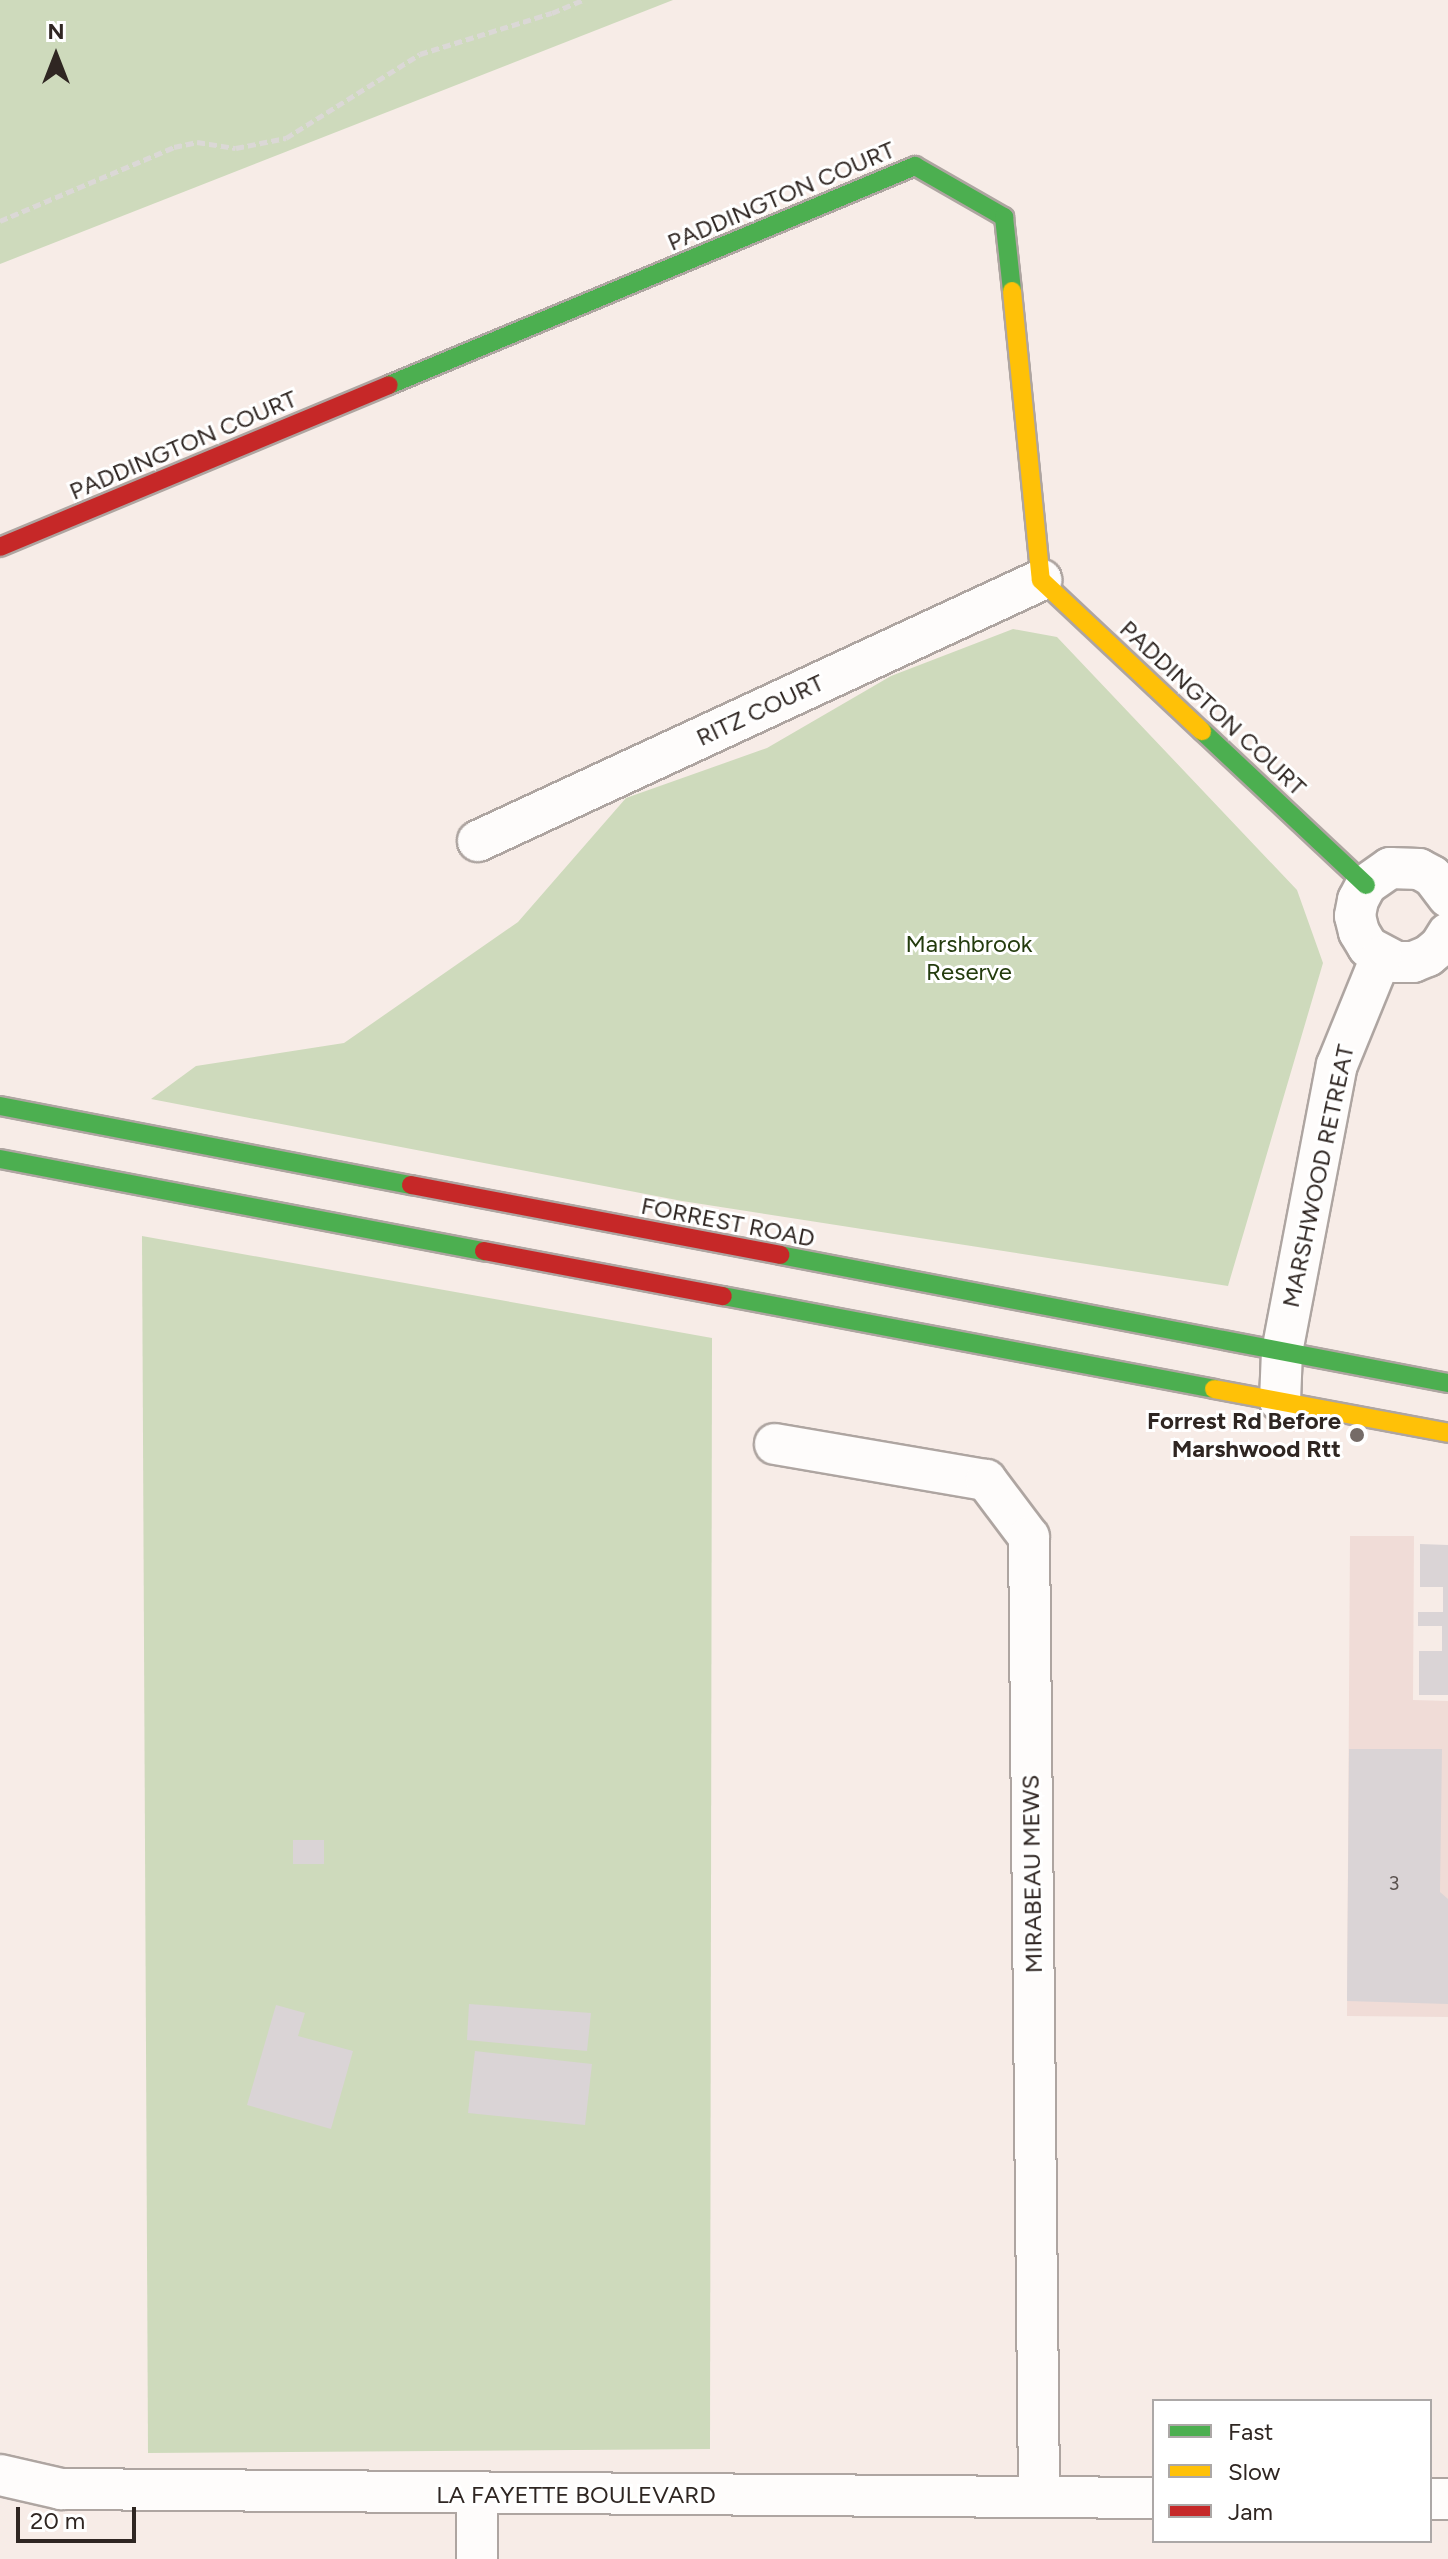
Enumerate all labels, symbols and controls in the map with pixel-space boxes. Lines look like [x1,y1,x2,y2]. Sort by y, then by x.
north arrow [16,16,96,96]
text: N [47,18,65,45]
street label: PADDINGTON COURT [663,135,899,257]
street label: PADDINGTON COURT [65,384,301,506]
street label: PADDINGTON COURT [1114,614,1312,802]
street label: RITZ COURT [692,668,828,752]
park label: Marshbrook Reserve [906,930,1032,986]
street label: MARSHWOOD RETREAT [1276,1042,1360,1310]
street label: FORREST ROAD [639,1191,817,1253]
place label: Forrest Rd Before Marshwood Rtt [1147,1407,1341,1463]
marker: Forrest Rd Before Marshwood Rtt [1348,1426,1366,1444]
street label: MIRABEAU MEWS [1016,1775,1048,1973]
house number: 3 [1389,1871,1399,1895]
legend [1152,2399,1432,2543]
text: Fast [1228,2417,1273,2446]
text: Slow [1228,2457,1280,2486]
street label: LA FAYETTE BOULEVARD [436,2481,716,2509]
scale bar [20,2491,140,2541]
text: Jam [1228,2497,1273,2526]
text: 20 m [30,2506,85,2535]

